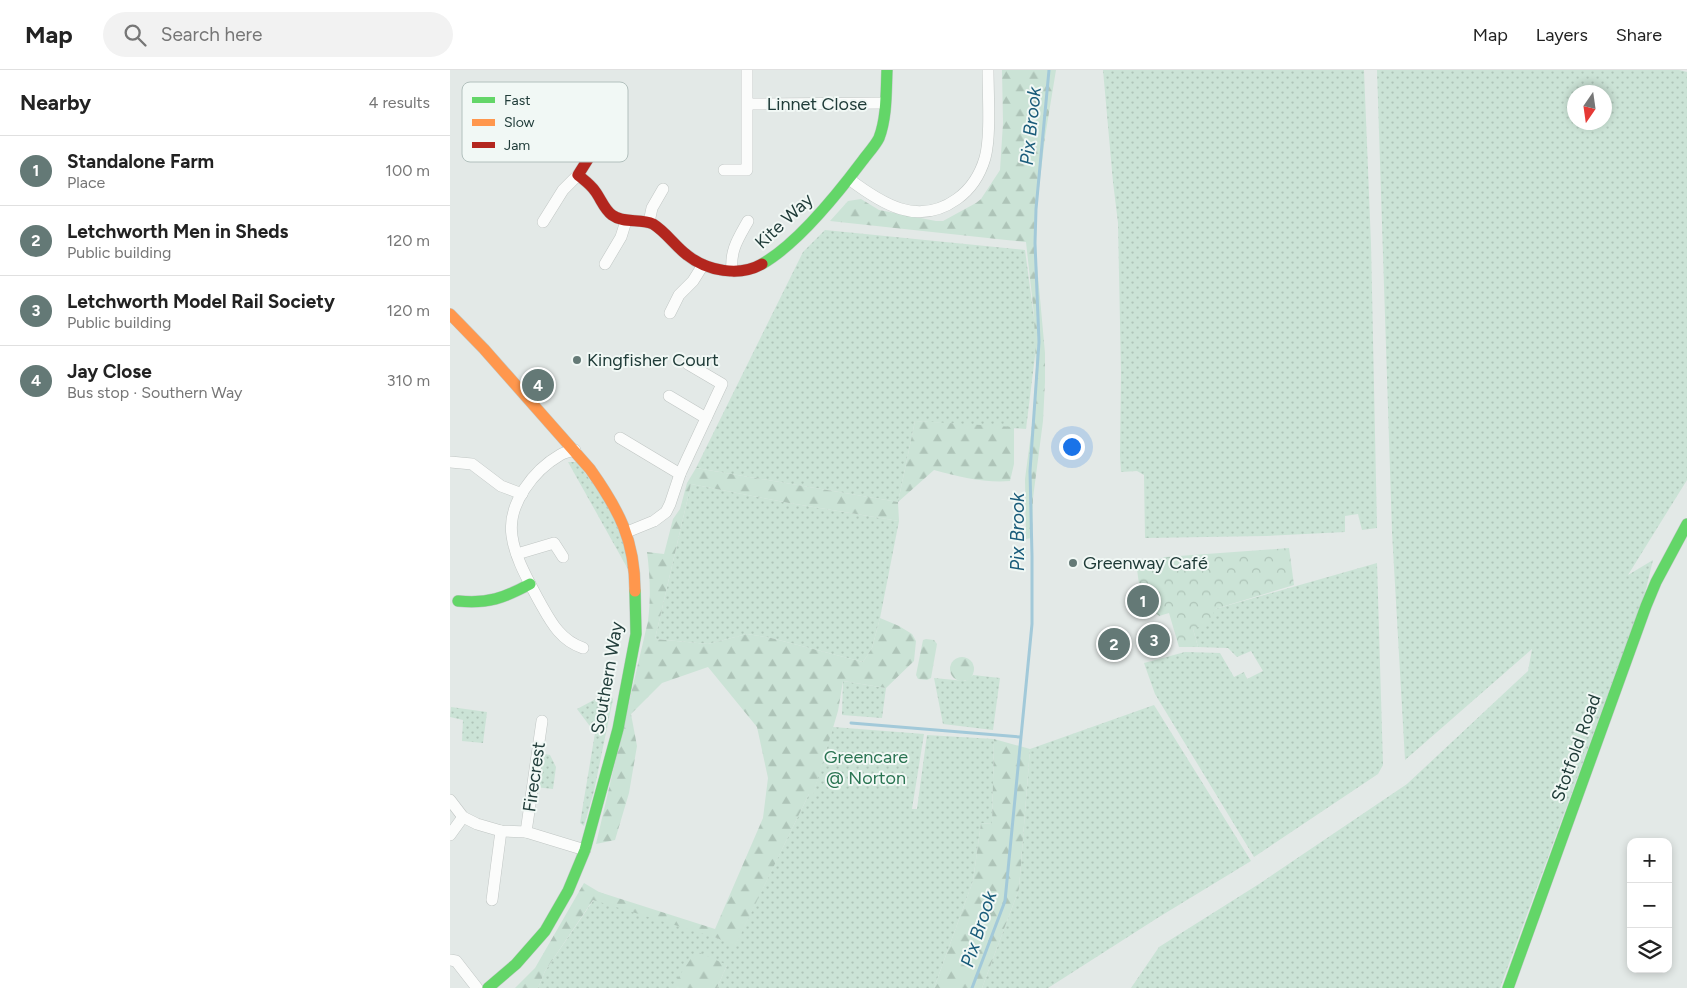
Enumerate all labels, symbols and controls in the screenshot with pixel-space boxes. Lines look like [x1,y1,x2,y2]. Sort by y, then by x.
search box [103,12,453,57]
text: Map [25,20,73,49]
icon: search [121,21,149,49]
text: Search here [161,23,262,46]
text: Map [1473,24,1508,46]
text: Layers [1536,24,1588,46]
text: Share [1616,24,1662,46]
legend [462,82,628,162]
water label: Pix Brook [1015,85,1046,166]
north arrow [1567,85,1612,130]
text: Nearby [20,90,91,115]
text: Fast [504,92,530,109]
text: 4 results [369,93,430,112]
street label: Linnet Close [767,93,867,115]
text: Slow [504,114,535,131]
text: Jam [504,137,530,154]
text: Standalone Farm [67,150,214,173]
text: 1 [33,161,39,180]
text: 100 m [385,161,430,180]
text: Place [67,173,105,192]
street label: Kite Way [750,188,818,253]
text: Letchworth Men in Sheds [67,220,288,243]
text: 2 [31,231,41,250]
text: 120 m [387,231,430,250]
text: Public building [67,243,171,262]
text: Letchworth Model Rail Society [67,290,335,313]
text: 3 [32,301,40,320]
text: 120 m [387,301,430,320]
text: Public building [67,313,171,332]
place label: Kingfisher Court [587,349,719,371]
marker: Kingfisher Court [571,354,583,366]
text: Jay Close [67,360,152,383]
pin: 4 [522,366,554,404]
text: 4 [31,371,41,390]
text: 310 m [387,371,430,390]
text: Bus stop · Southern Way [67,383,242,402]
your location [1059,434,1085,460]
water label: Pix Brook [1006,492,1029,571]
place label: Greenway Café [1083,552,1208,574]
marker: Greenway Café [1067,557,1079,569]
pin: 1 [1127,582,1159,620]
street label: Southern Way [586,620,628,736]
pin: 3 [1138,621,1170,659]
pin: 2 [1098,625,1130,663]
street label: Stotfold Road [1546,691,1606,805]
street label: Firecrest [518,740,550,814]
park label: Greencare @ Norton [824,746,908,789]
map controls [1627,838,1672,973]
button: + [1627,838,1672,883]
button: − [1627,883,1672,928]
water label: Pix Brook [955,888,1002,970]
button: layers [1627,928,1672,973]

